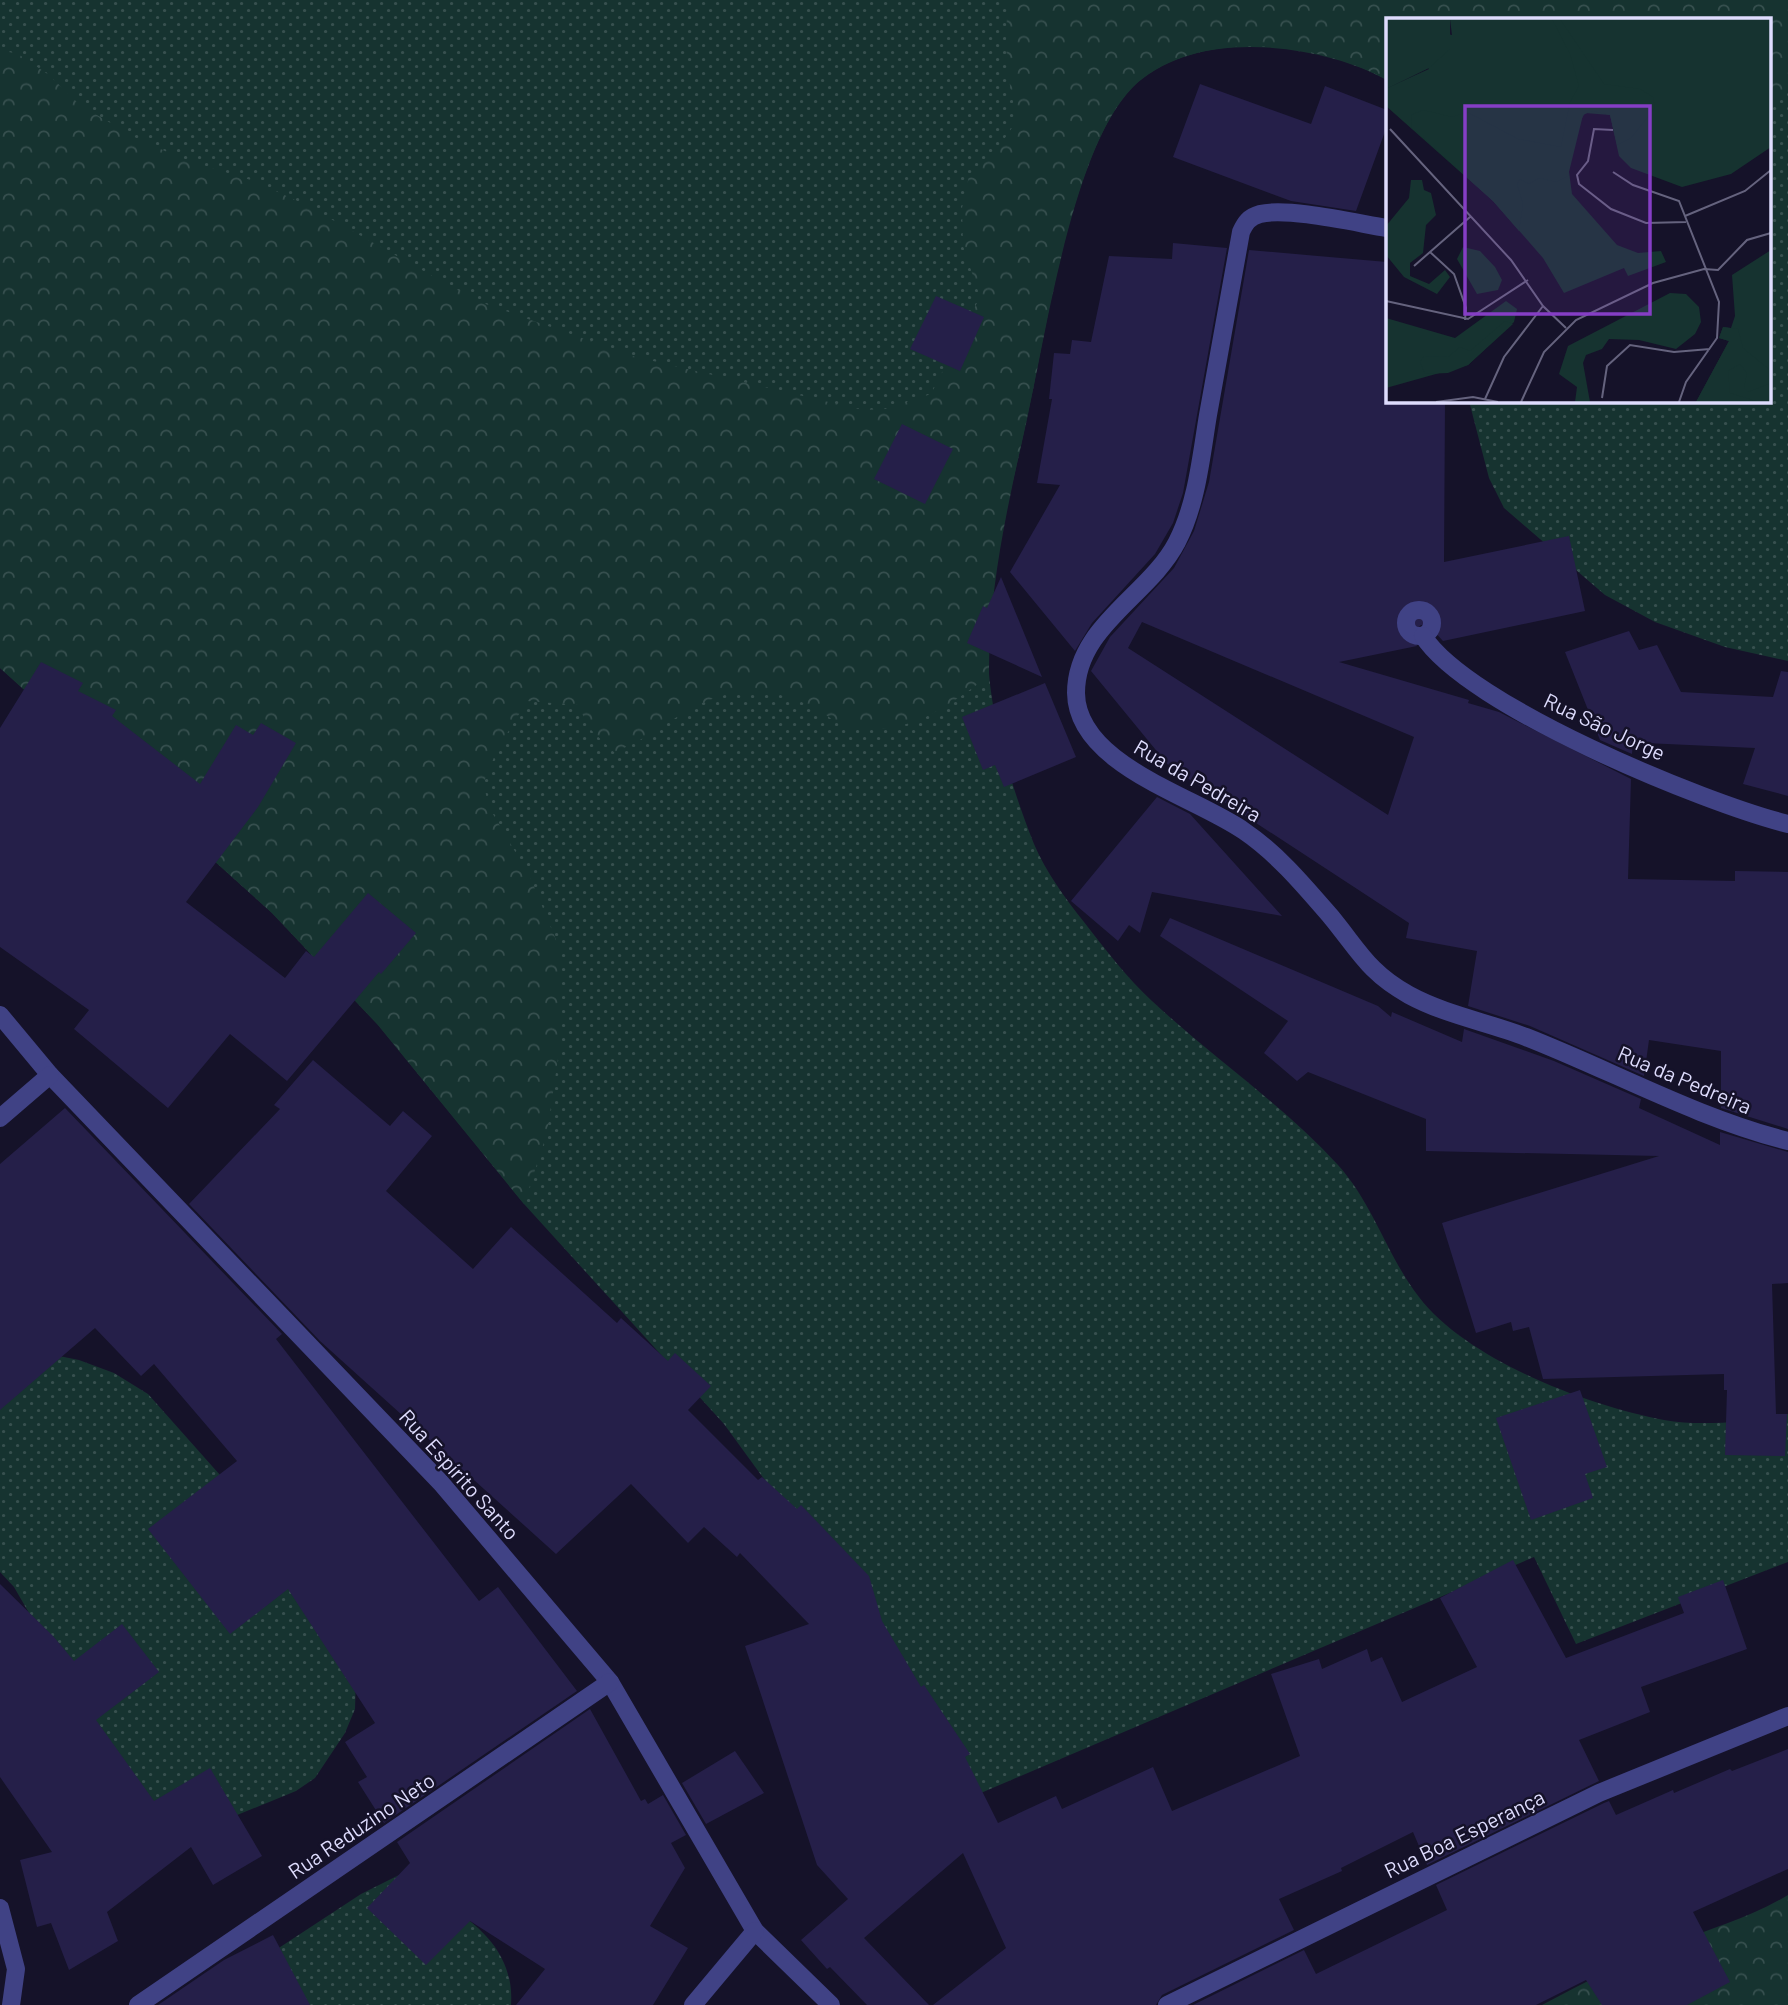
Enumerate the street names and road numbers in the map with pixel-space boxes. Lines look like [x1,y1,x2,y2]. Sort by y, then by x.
street label: Rua São Jorge [1540,687,1670,765]
street label: Rua da Pedreira [1130,734,1266,826]
street label: Rua da Pedreira [1614,1040,1756,1118]
street label: Rua Espírito Santo [395,1404,525,1544]
street label: Rua Reduzino Neto [283,1767,439,1883]
street label: Rua Boa Esperança [1380,1783,1548,1883]

